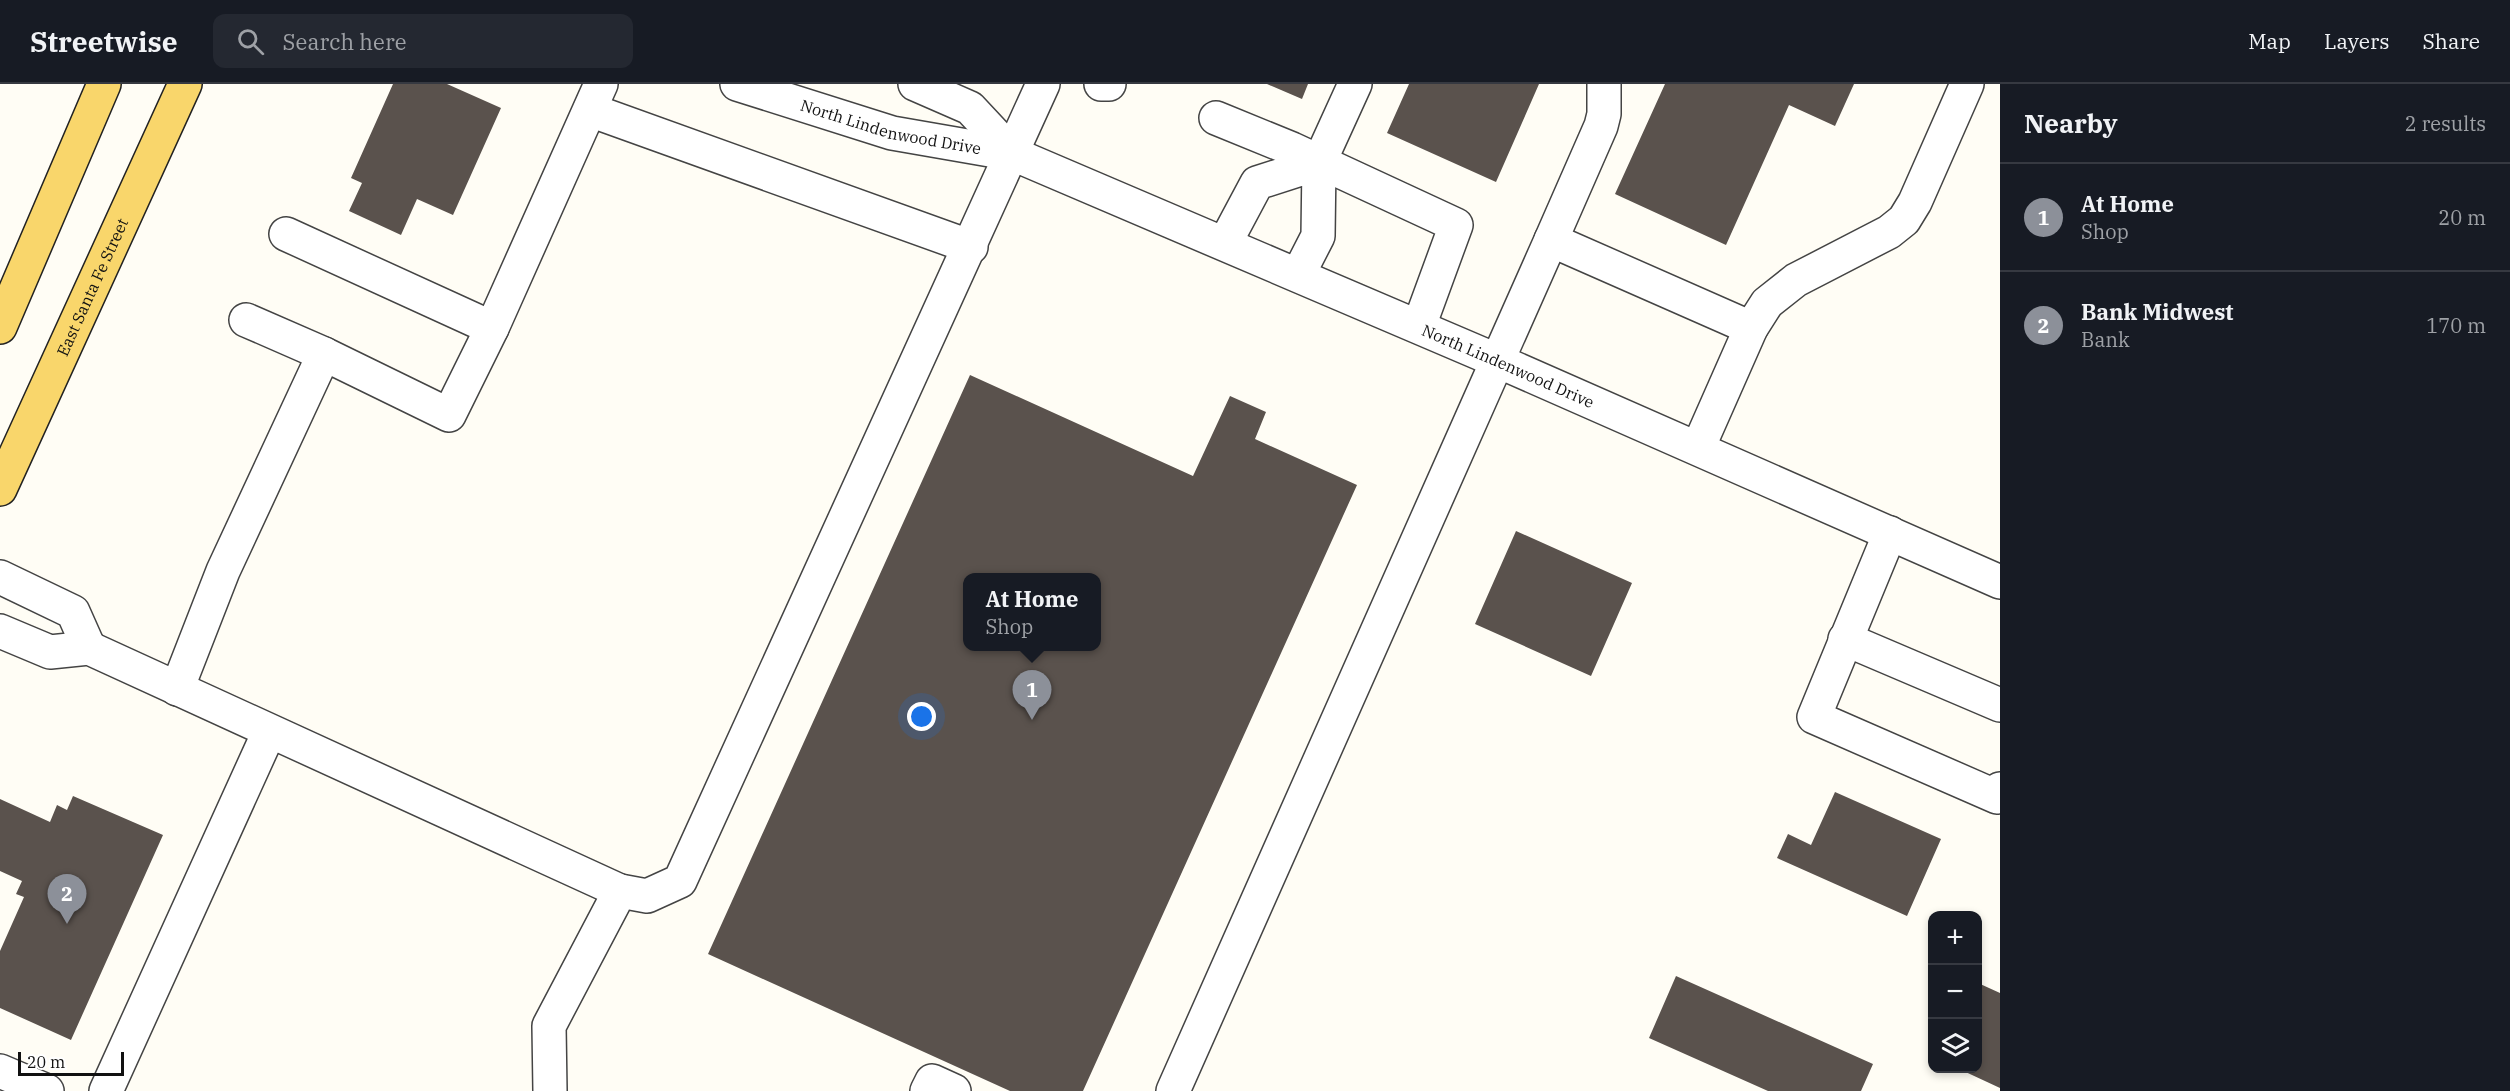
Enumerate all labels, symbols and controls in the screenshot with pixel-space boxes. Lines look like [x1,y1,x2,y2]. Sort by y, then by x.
search box [213,14,633,68]
text: Streetwise [30,23,177,60]
icon: search [234,25,267,58]
text: Search here [282,27,406,56]
text: Map [2248,27,2291,55]
text: Layers [2324,27,2390,55]
text: Share [2423,27,2480,55]
street label: North Lindenwood Drive [798,95,983,158]
text: Nearby [2024,106,2118,140]
text: 2 results [2405,110,2486,137]
text: At Home [2081,189,2174,218]
text: 1 [2038,204,2050,231]
text: 20 m [2438,204,2486,231]
street label: East Santa Fe Street [52,215,132,359]
text: Shop [2081,218,2129,245]
text: Bank Midwest [2081,297,2234,326]
text: 2 [2038,312,2050,339]
text: 170 m [2426,312,2486,339]
street label: North Lindenwood Drive [1419,320,1597,412]
text: Bank [2081,326,2130,353]
popup [963,573,1101,651]
text: At Home [986,584,1078,613]
text: Shop [986,613,1033,640]
pin: 1 [1012,670,1052,720]
your location [907,702,936,731]
pin: 2 [48,874,86,924]
map controls [1928,911,1982,1073]
button: + [1928,911,1982,965]
button: − [1928,965,1982,1019]
button: layers [1928,1019,1982,1073]
scale bar [18,1049,124,1076]
text: 20 m [27,1052,65,1072]

